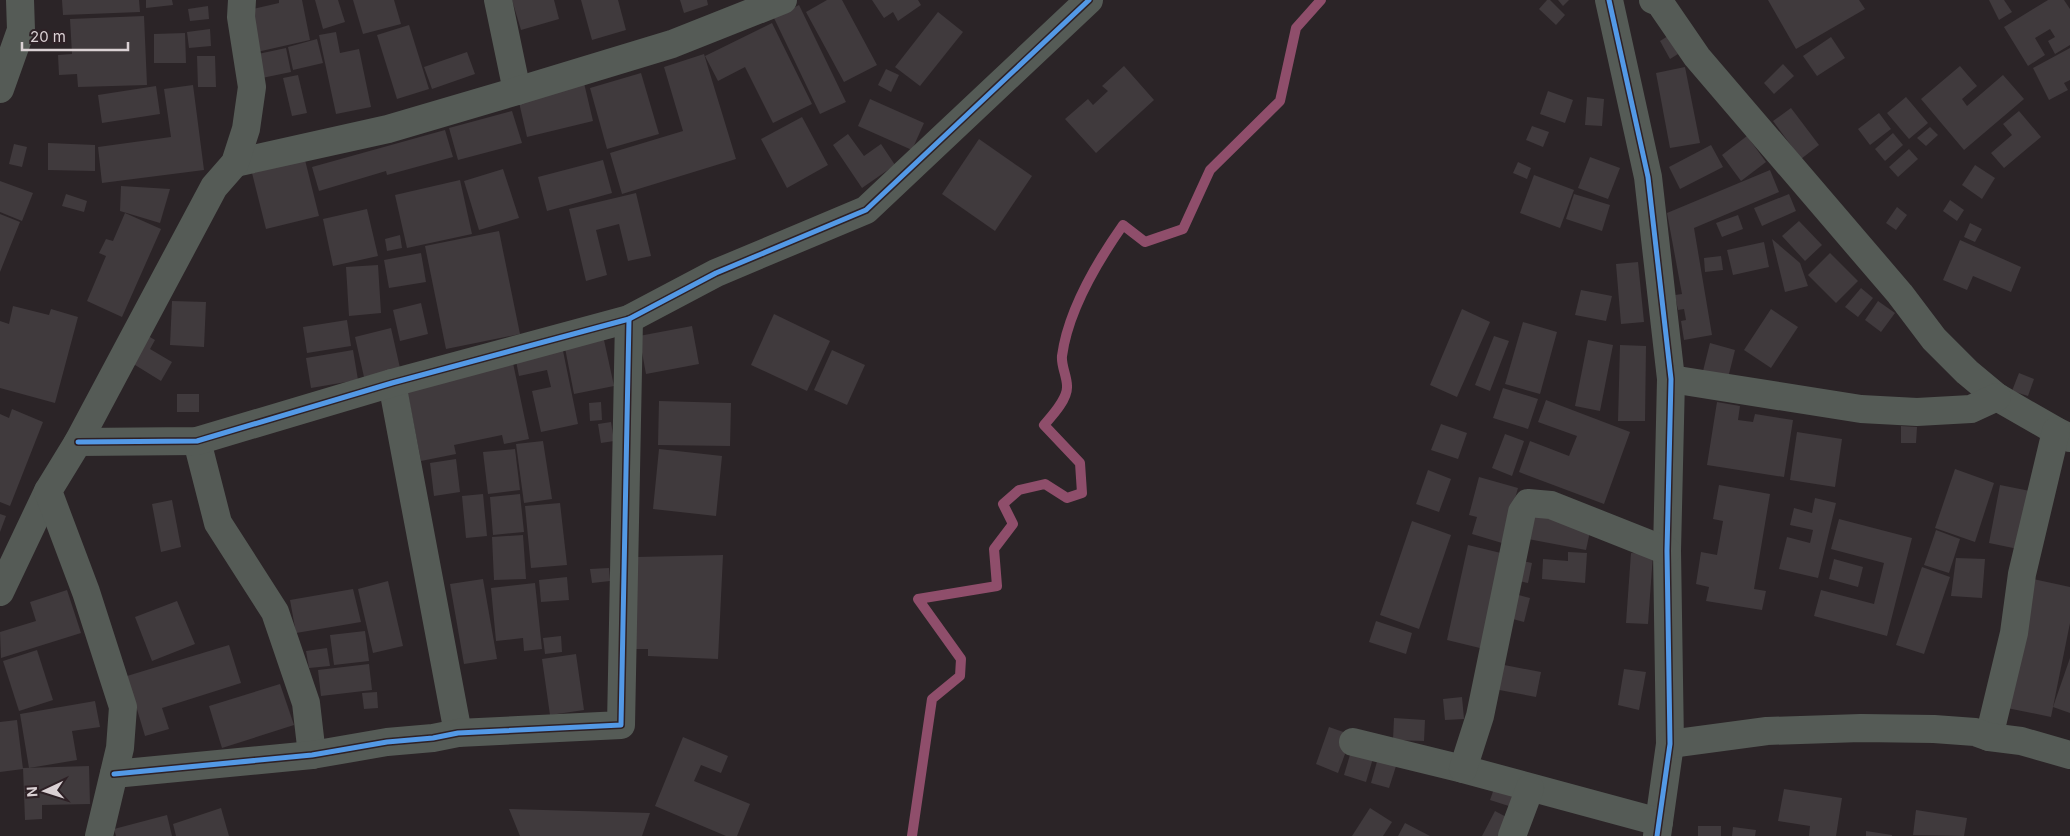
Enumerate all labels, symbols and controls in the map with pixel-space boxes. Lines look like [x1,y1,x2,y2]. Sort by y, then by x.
scale bar [22,20,129,52]
text: 20 m [30,27,66,46]
north arrow [20,766,70,816]
text: N [23,786,40,798]

